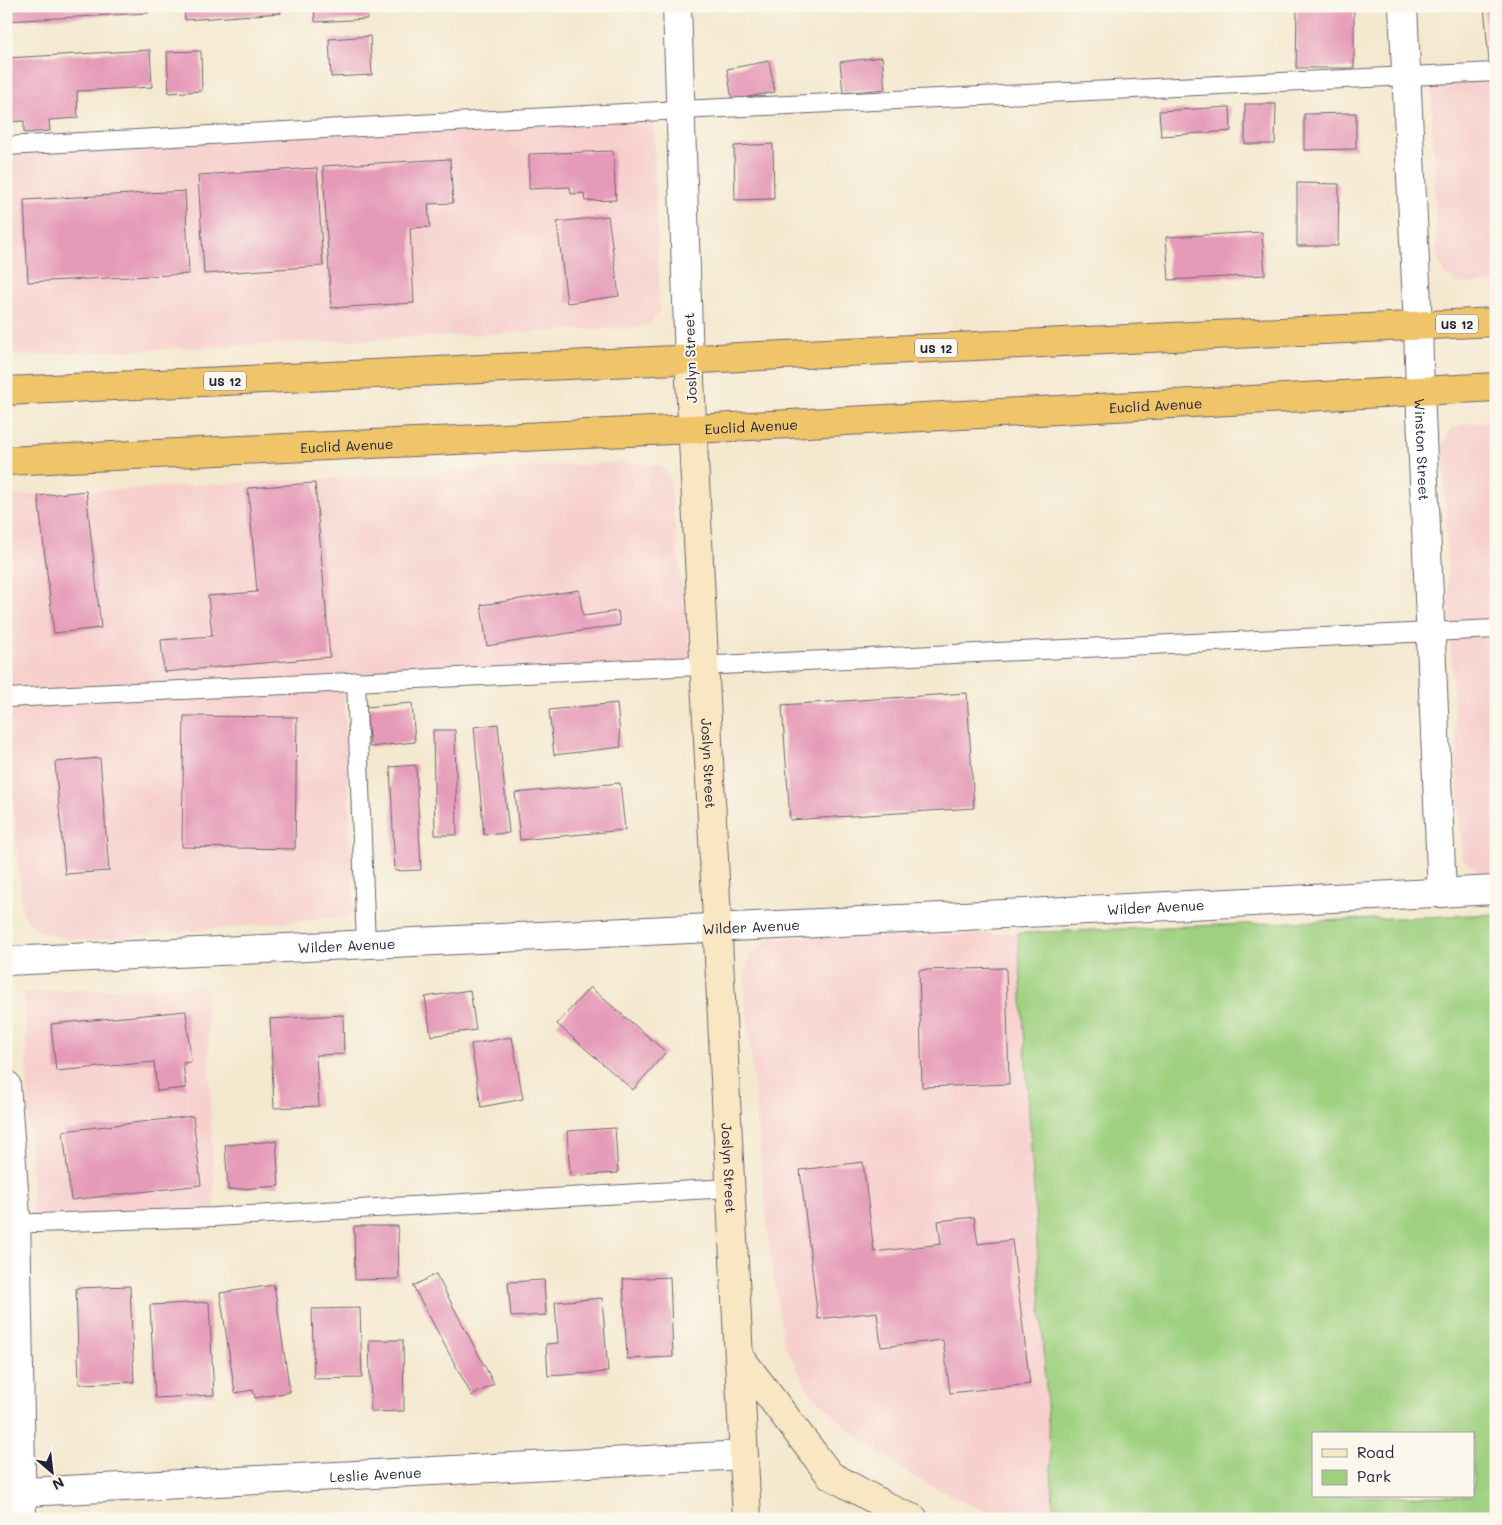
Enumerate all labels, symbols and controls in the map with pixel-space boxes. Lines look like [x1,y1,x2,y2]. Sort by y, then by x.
street label: Joslyn Street [679,312,701,404]
road number: US 12 [1436,314,1478,334]
road number: US 12 [915,338,957,358]
road number: US 12 [204,372,246,391]
street label: Euclid Avenue [1108,393,1203,417]
street label: Winston Street [1411,398,1434,501]
street label: Euclid Avenue [704,414,798,438]
street label: Euclid Avenue [299,433,394,457]
street label: Joslyn Street [697,718,721,809]
street label: Wilder Avenue [1106,895,1205,918]
street label: Wilder Avenue [702,914,800,938]
street label: Wilder Avenue [297,933,396,957]
street label: Joslyn Street [718,1122,741,1214]
legend [1312,1432,1474,1498]
text: Road [1357,1442,1394,1462]
north arrow [28,1448,78,1498]
street label: Leslie Avenue [329,1462,422,1486]
text: Park [1357,1466,1391,1486]
text: N [49,1473,67,1495]

